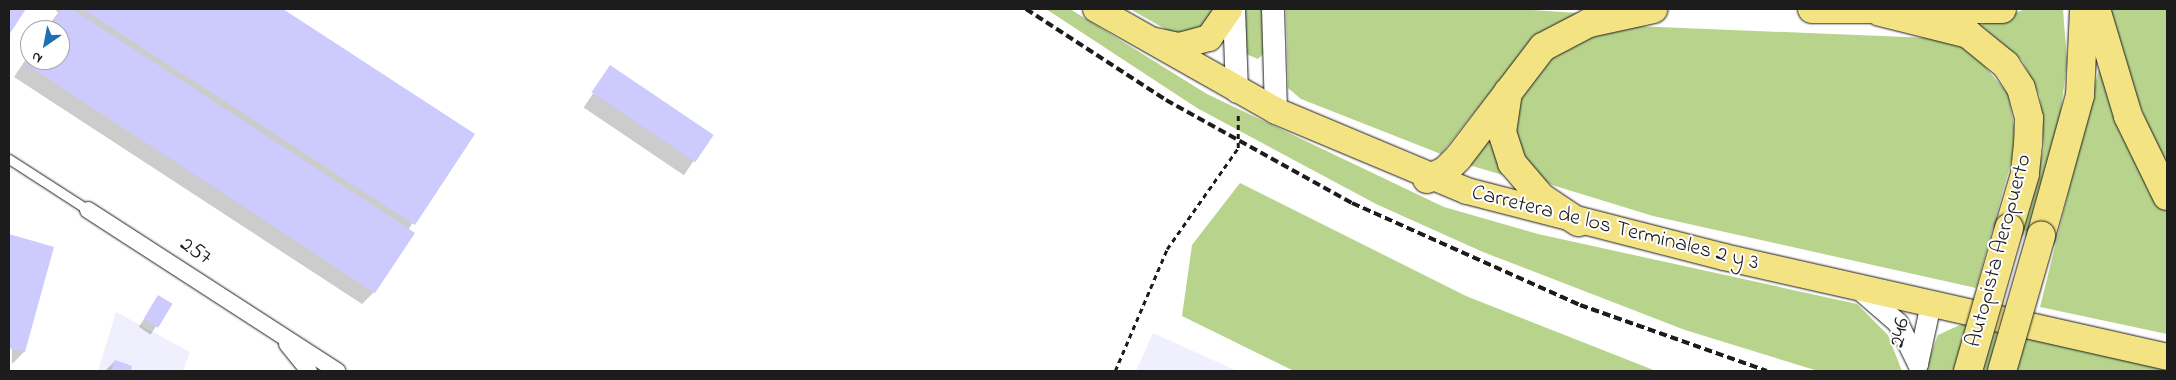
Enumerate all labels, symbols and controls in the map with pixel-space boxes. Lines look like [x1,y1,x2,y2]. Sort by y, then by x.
north arrow [20,20,70,70]
text: N [27,46,47,69]
street label: Autopista Aeropuerto [1962,152,2038,350]
street label: Carretera de los Terminales 2 y 3 [1469,181,1761,277]
street label: 257 [174,232,216,272]
street label: 246 [1885,316,1917,350]

